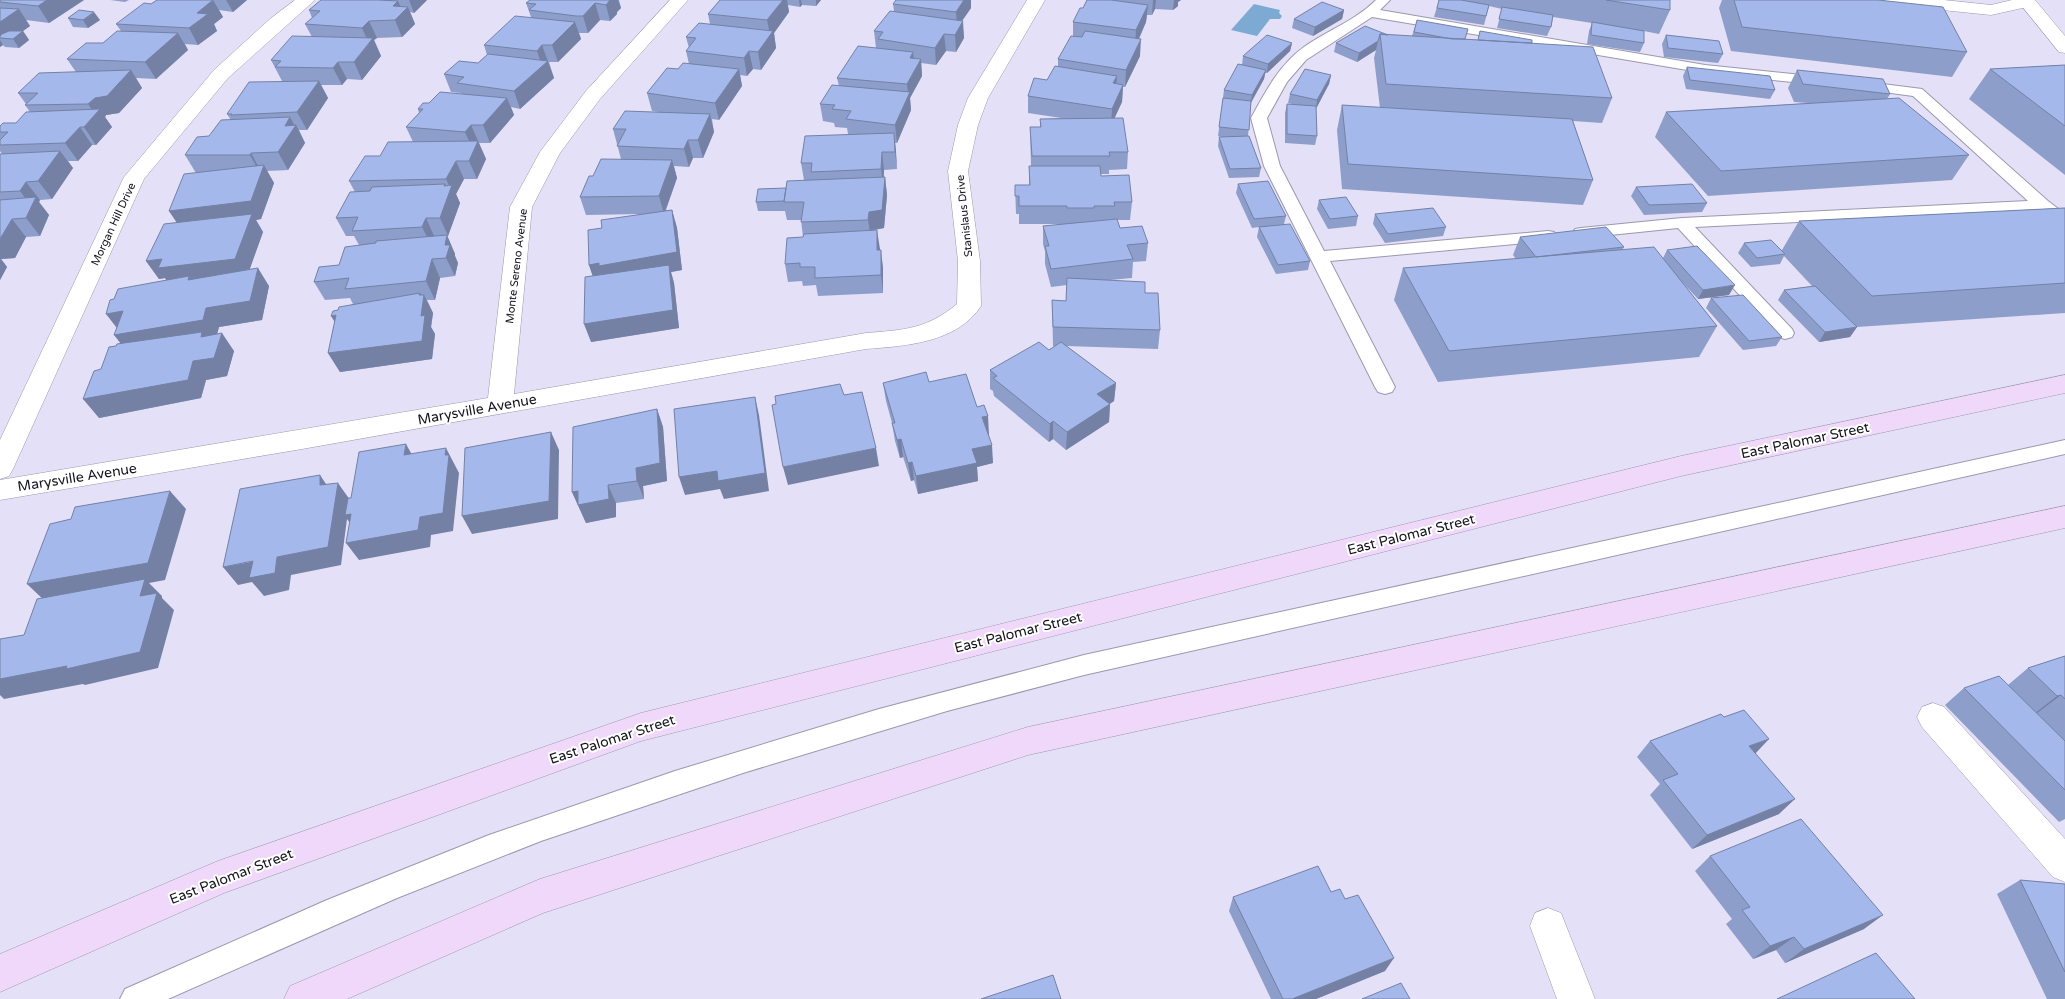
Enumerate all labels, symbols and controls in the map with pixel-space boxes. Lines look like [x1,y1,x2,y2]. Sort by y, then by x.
street label: Stanislaus Drive [954,174,975,258]
street label: Morgan Hill Drive [88,181,138,268]
street label: Monte Sereno Avenue [503,208,530,324]
street label: Marysville Avenue [416,391,538,428]
street label: East Palomar Street [1739,418,1872,462]
street label: Marysville Avenue [16,460,138,495]
street label: East Palomar Street [1346,510,1477,559]
street label: East Palomar Street [953,608,1084,657]
street label: East Palomar Street [547,711,678,768]
street label: East Palomar Street [167,845,296,908]

